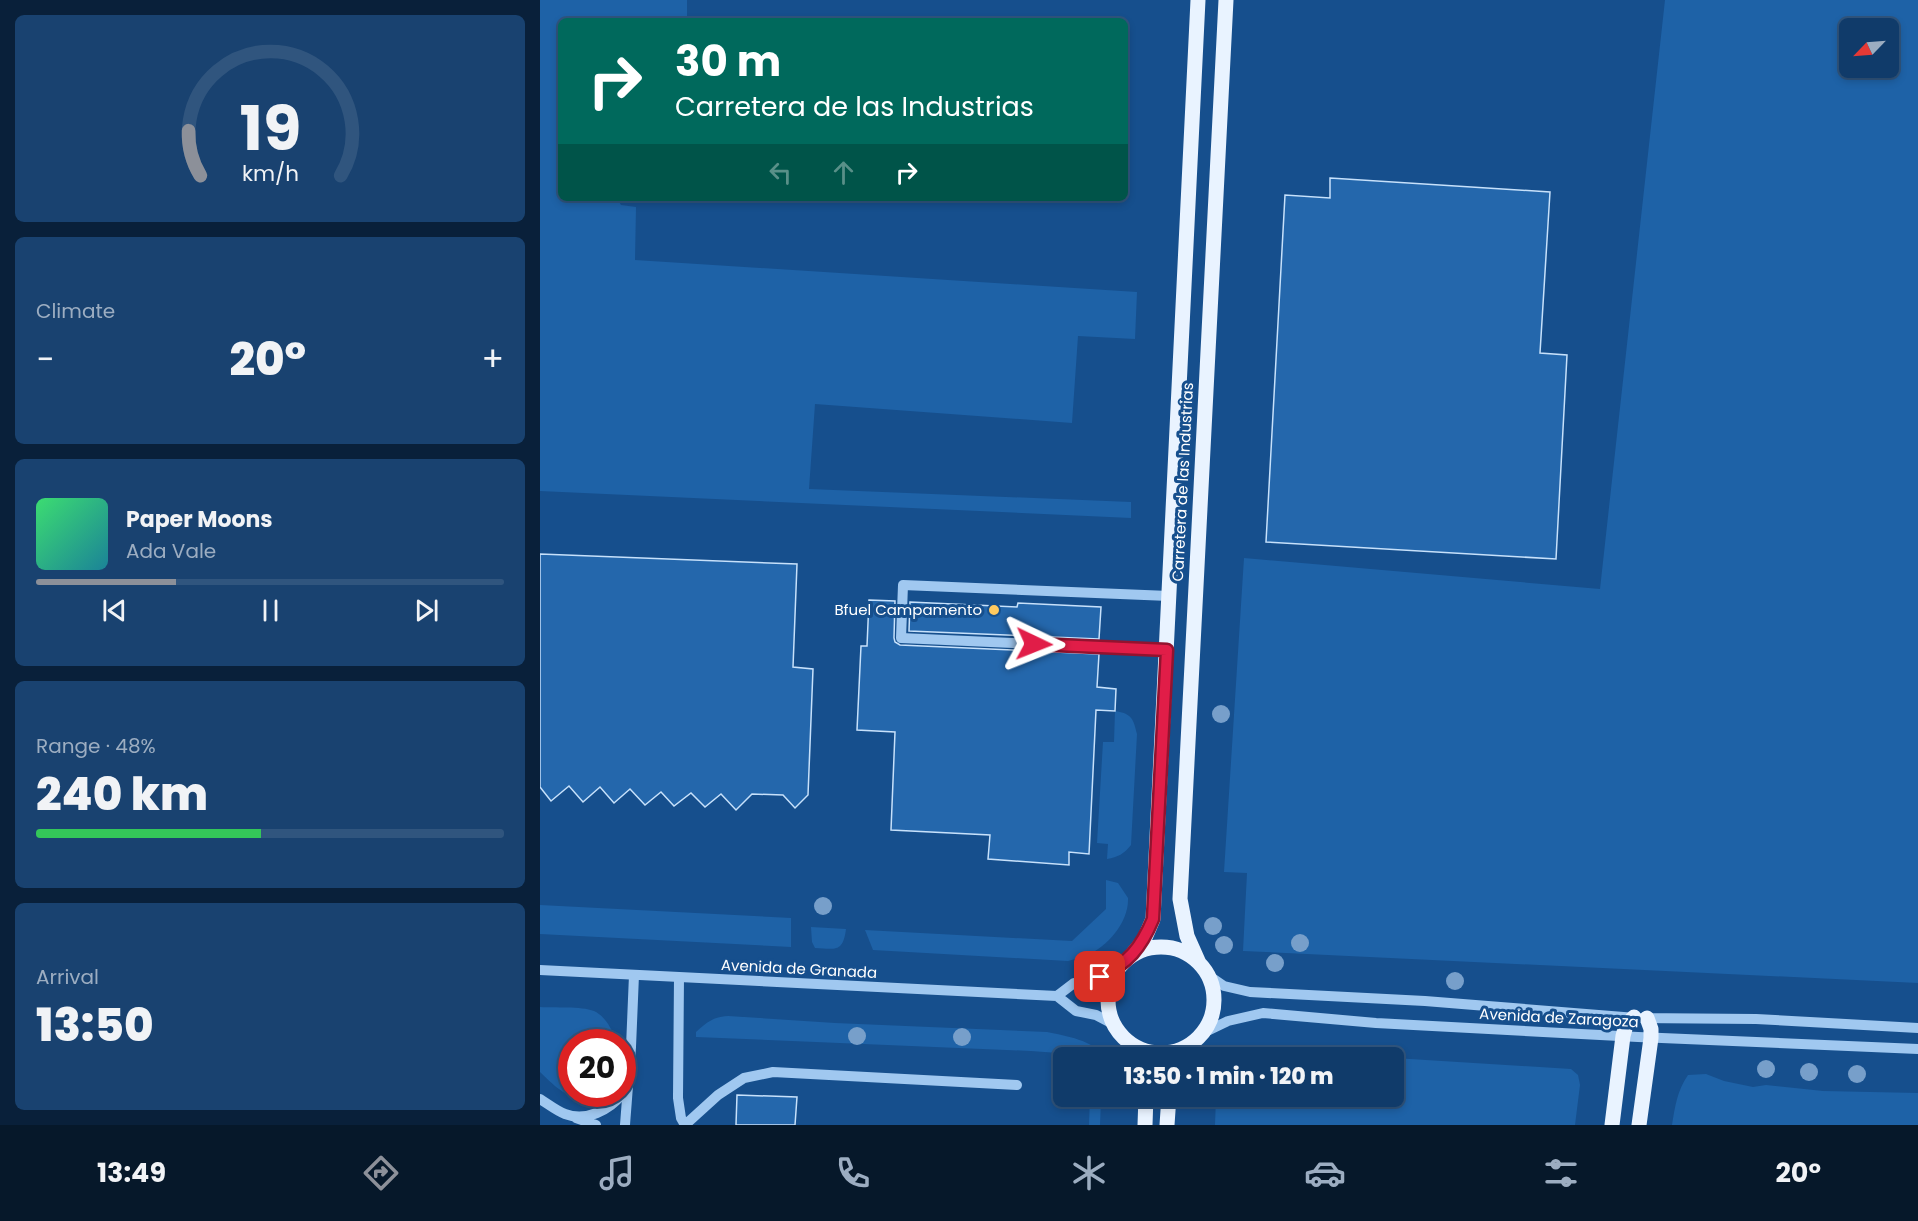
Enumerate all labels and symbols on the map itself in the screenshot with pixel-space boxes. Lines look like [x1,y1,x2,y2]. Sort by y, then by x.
north arrow [1839,18,1899,78]
street label: Carretera de las Industrias [1167,382,1198,582]
place label: Bfuel Campamento [834,599,982,620]
marker: Bfuel Campamento [987,603,1001,617]
position arrow [1002,612,1066,676]
pin [1074,951,1125,1002]
street label: Avenida de Granada [720,954,878,983]
street label: Avenida de Zaragoza [1479,1003,1639,1032]
speed limit sign: 20 [558,1029,636,1107]

